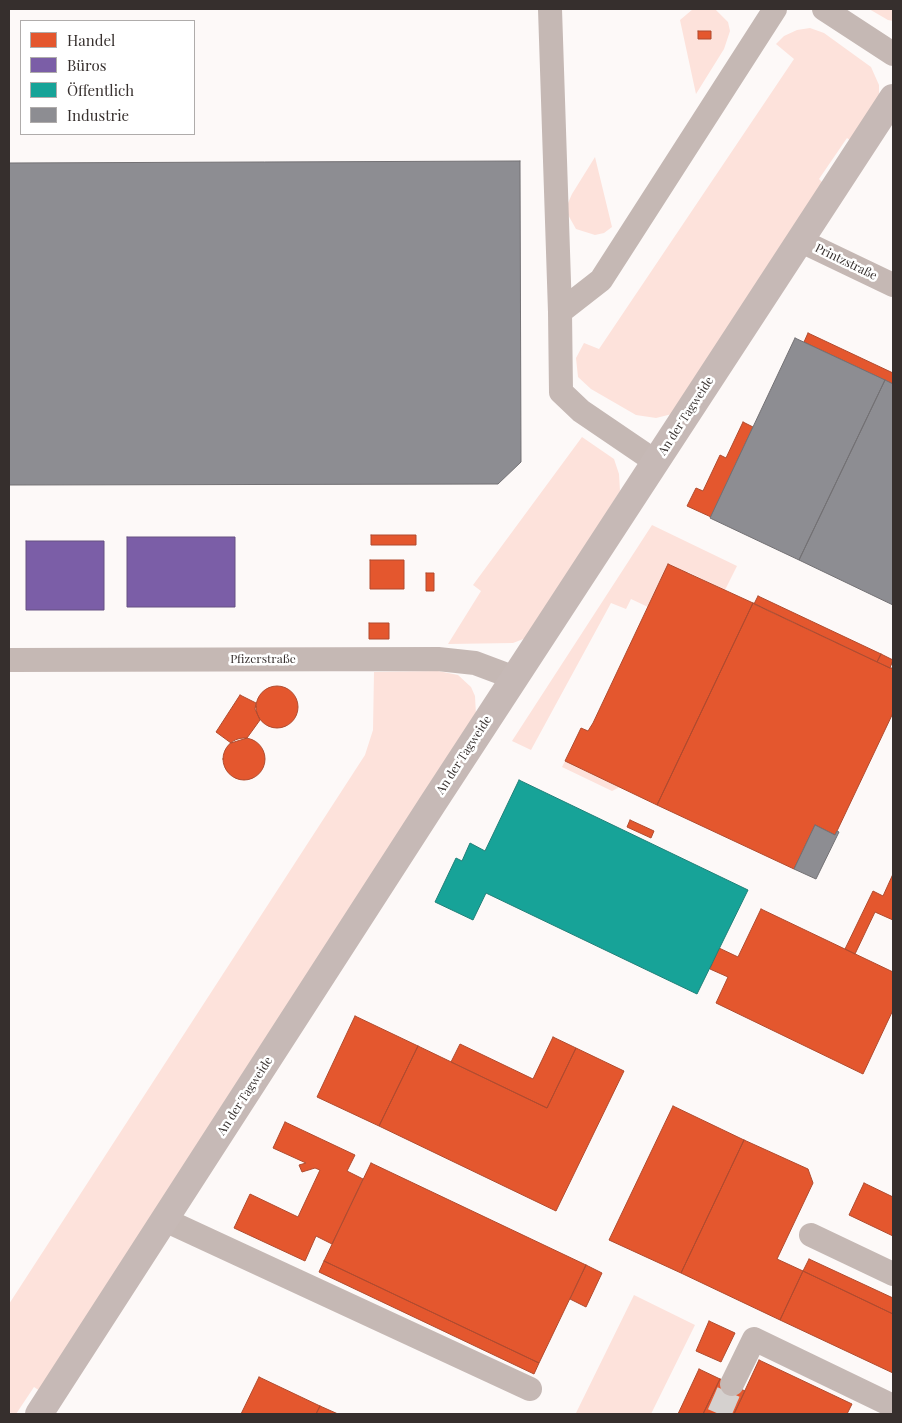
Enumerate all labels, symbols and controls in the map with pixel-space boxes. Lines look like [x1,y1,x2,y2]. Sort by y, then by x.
legend [20,20,195,135]
text: Handel [67,30,115,50]
text: Büros [67,55,106,75]
text: Öffentlich [67,80,134,100]
text: Industrie [67,105,129,125]
street label: Printzstraße [813,241,879,283]
street label: An der Tagweide [655,374,717,458]
street label: Pfizerstraße [230,652,296,666]
street label: An der Tagweide [433,713,495,797]
street label: An der Tagweide [214,1054,276,1138]

